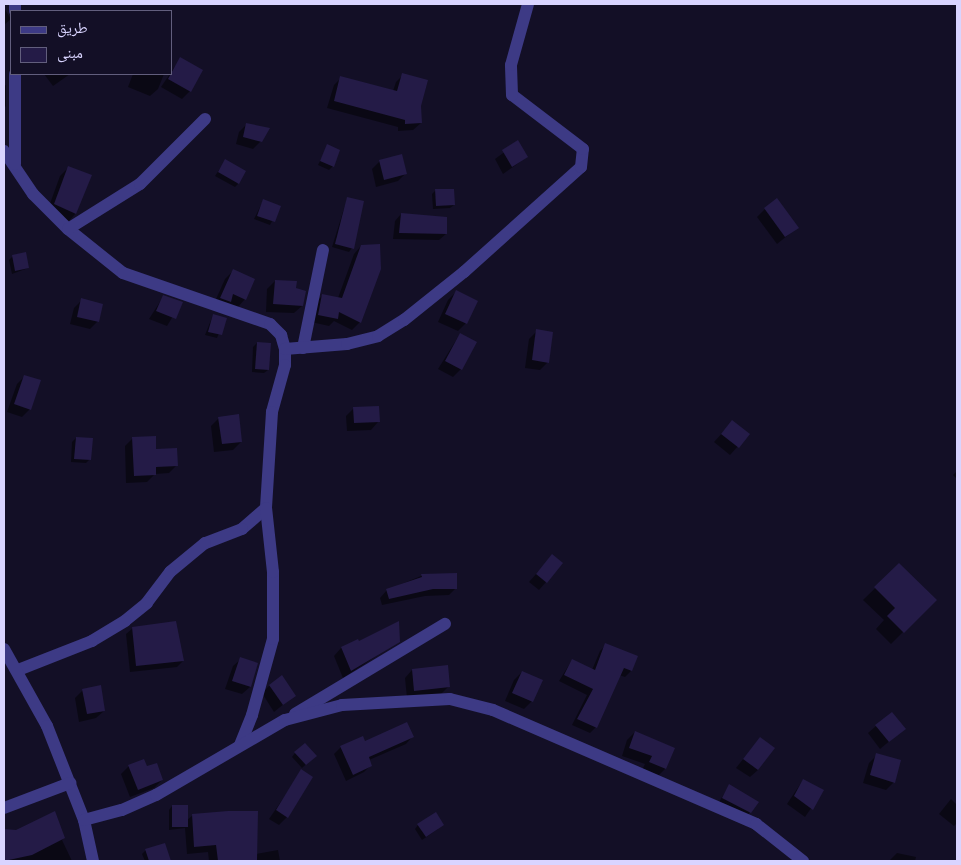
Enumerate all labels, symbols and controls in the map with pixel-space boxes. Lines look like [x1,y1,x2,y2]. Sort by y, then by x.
legend [10,10,172,75]
text: طريق [57,17,88,39]
text: مبنى [57,42,83,64]

